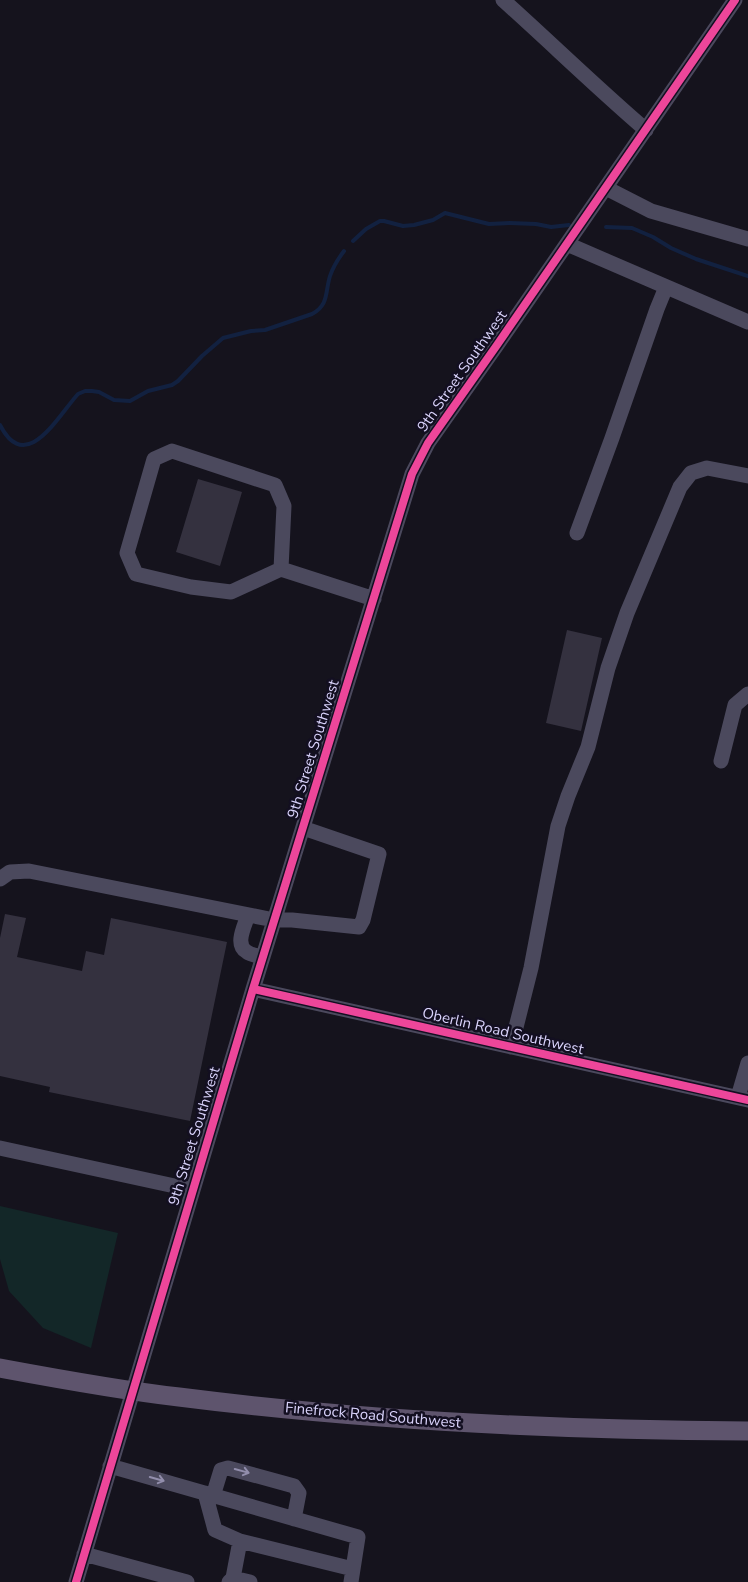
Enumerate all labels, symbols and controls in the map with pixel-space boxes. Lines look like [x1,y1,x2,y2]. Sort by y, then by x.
street label: 9th Street Southwest [413,306,512,436]
street label: 9th Street Southwest [282,677,344,821]
street label: Oberlin Road Southwest [420,1003,586,1059]
street label: 9th Street Southwest [163,1064,225,1208]
street label: Finefrock Road Southwest [284,1397,462,1433]
one-way arrow [234,1467,250,1477]
one-way arrow [148,1475,164,1485]

